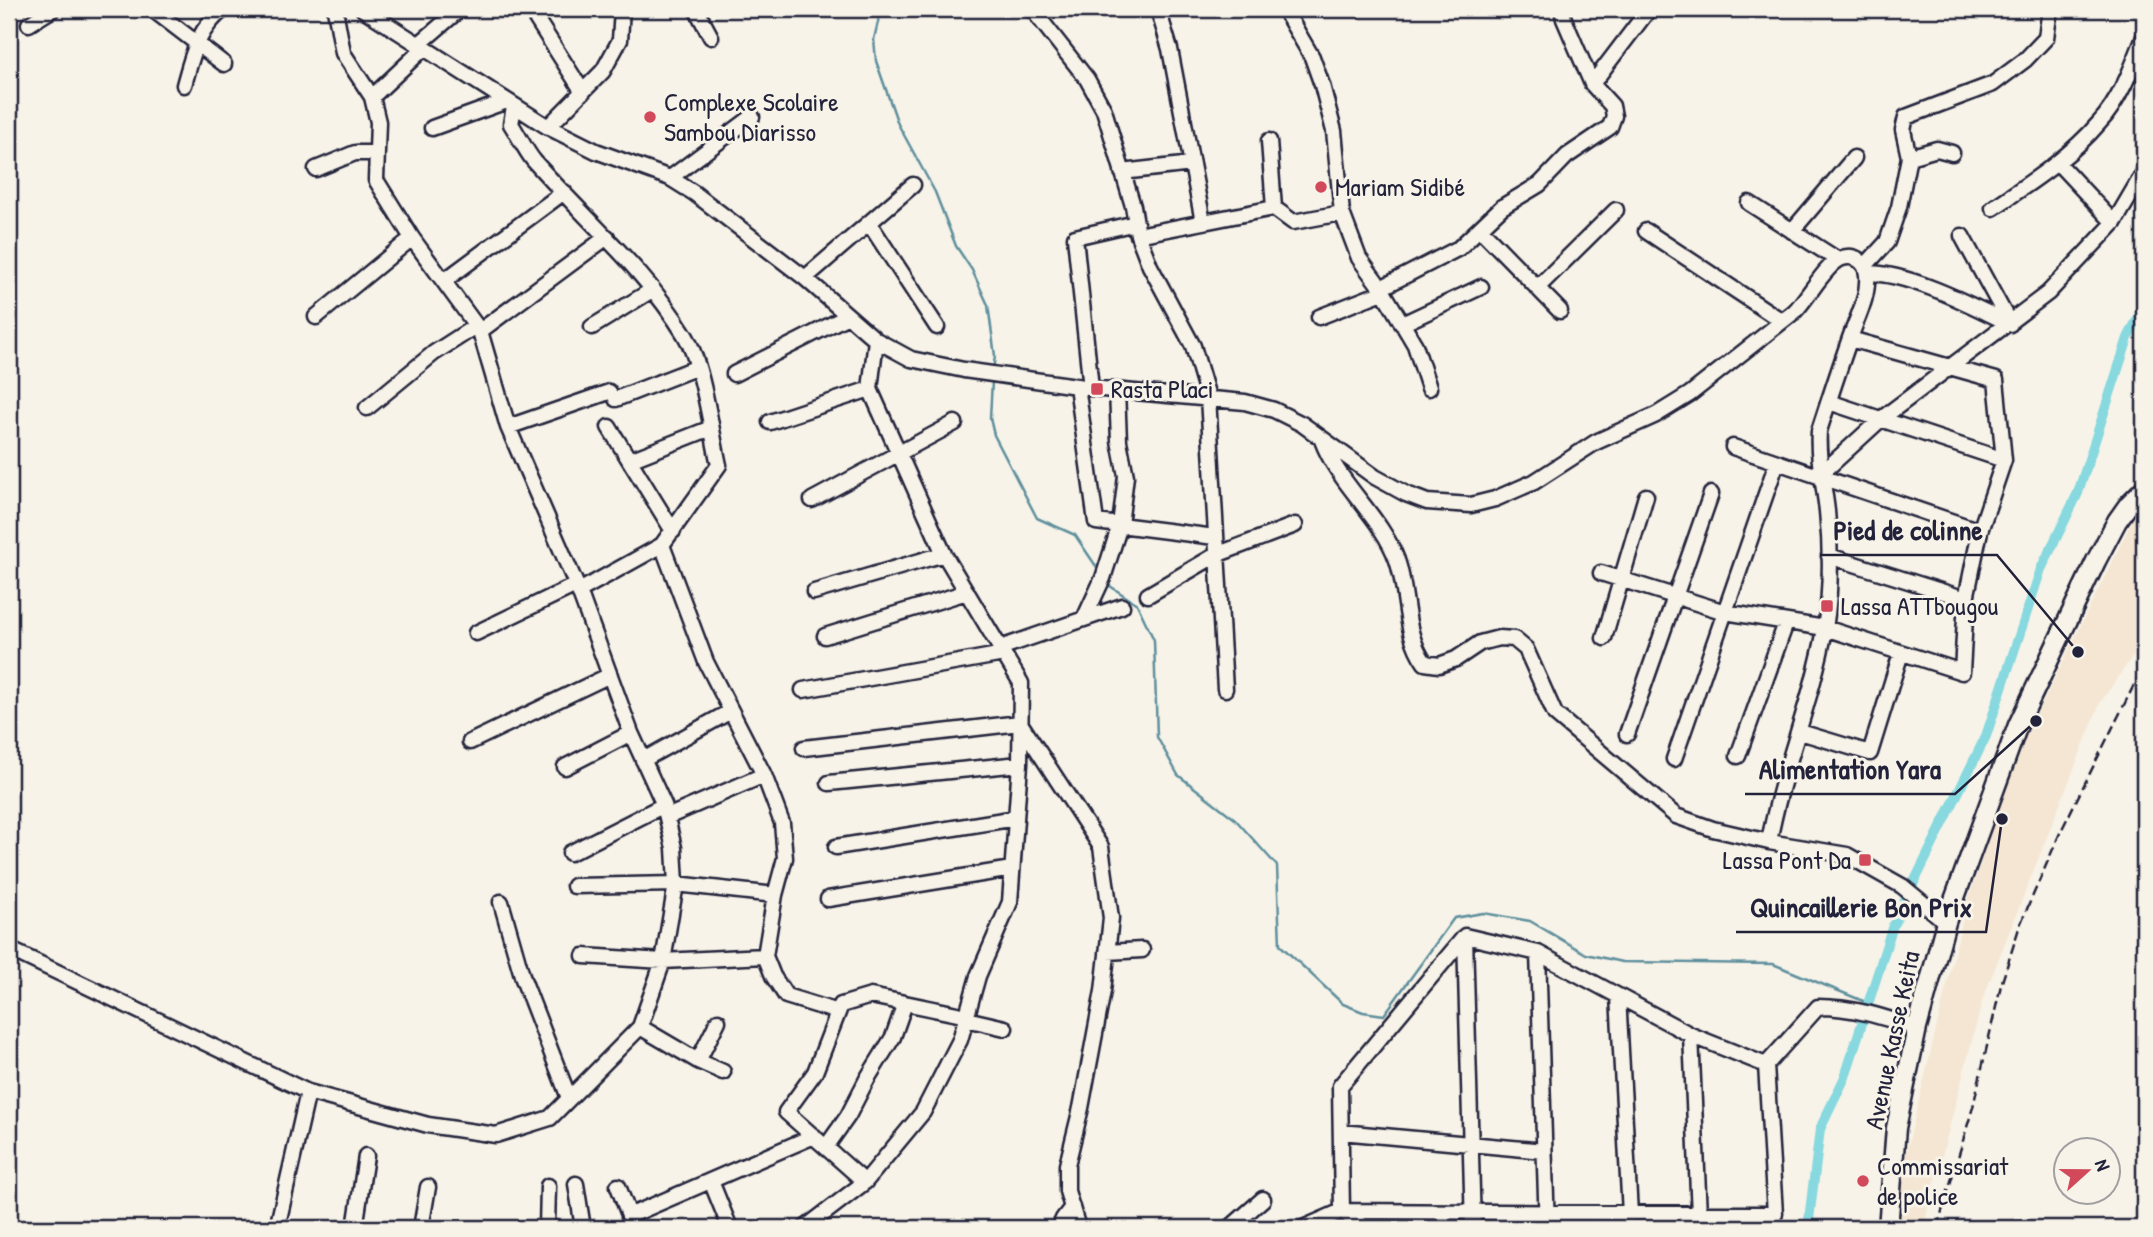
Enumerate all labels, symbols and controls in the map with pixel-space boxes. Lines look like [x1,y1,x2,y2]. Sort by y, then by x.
place label: Complexe Scolaire Sambou Diarisso [664,84,839,149]
marker: Complexe Scolaire Sambou Diarisso [642,109,658,125]
place label: Mariam Sidibé [1335,169,1465,204]
marker: Mariam Sidibé [1313,179,1329,195]
place label: Rasta Placi [1111,371,1214,406]
marker: Rasta Placi [1089,381,1105,397]
callout: Pied de colinne [1820,506,1997,555]
text: Pied de colinne [1833,511,1983,549]
place label: Lassa ATTbougou [1841,588,1998,623]
marker: Lassa ATTbougou [1819,598,1835,614]
callout: Alimentation Yara [1745,745,1955,794]
text: Alimentation Yara [1759,750,1941,788]
place label: Lassa Pont Da [1723,842,1851,877]
marker: Lassa Pont Da [1857,852,1873,868]
callout: Quincaillerie Bon Prix [1736,883,1986,932]
text: Quincaillerie Bon Prix [1750,888,1972,926]
street label: Avenue Kasse Keita [1856,948,1927,1132]
north arrow [2052,1136,2122,1206]
place label: Commissariat de police [1877,1148,2009,1213]
text: N [2089,1156,2117,1174]
marker: Commissariat de police [1855,1173,1871,1189]

